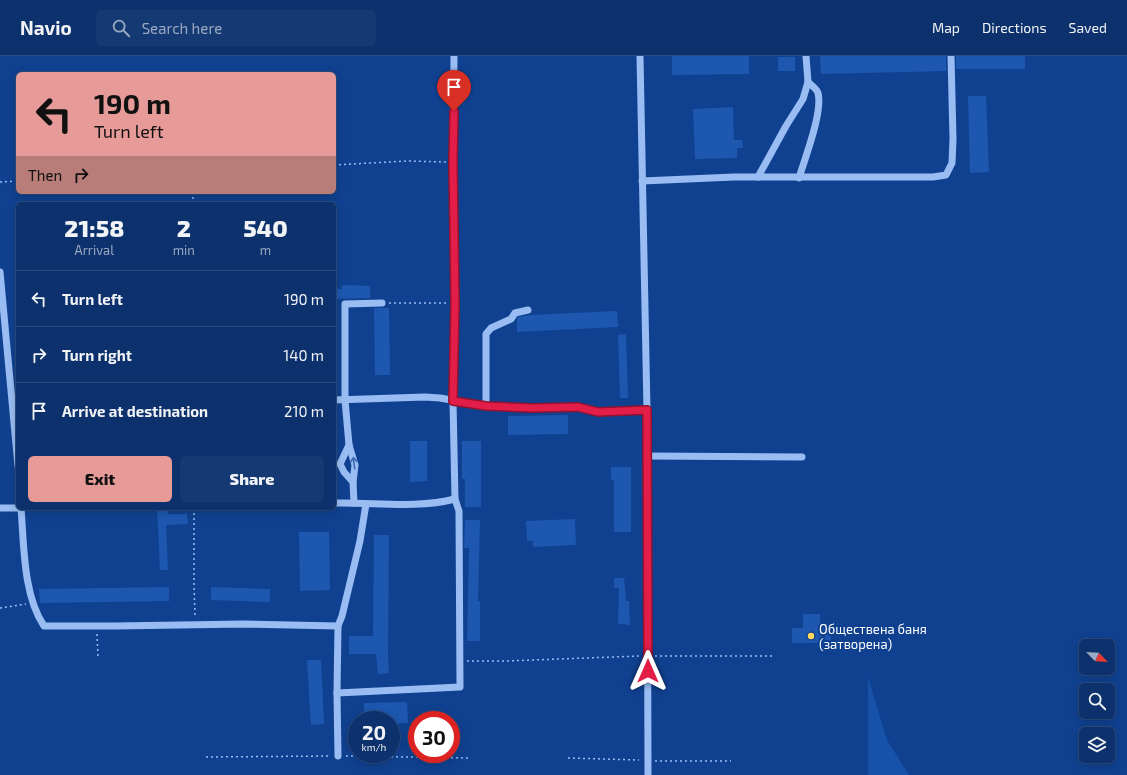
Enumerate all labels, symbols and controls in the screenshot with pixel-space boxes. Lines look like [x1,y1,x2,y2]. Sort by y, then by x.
search box [96,10,376,46]
text: Navio [20,16,72,39]
icon: search [110,17,132,39]
text: Search here [142,19,222,37]
text: Map [932,19,960,36]
text: Directions [982,19,1047,36]
text: Saved [1069,19,1107,36]
pin [437,70,471,111]
icon: arrive [443,76,465,98]
text: 190 m [94,86,171,120]
icon: left [28,88,80,140]
text: Turn left [94,120,164,142]
icon: right [70,164,92,186]
text: Then [28,166,62,184]
text: 21:58 [64,213,124,242]
text: 2 [177,213,191,242]
text: 540 [243,213,288,242]
text: Arrival [75,242,114,258]
text: min [173,242,195,258]
text: m [260,242,271,258]
icon: left [28,288,50,310]
text: Turn left [62,290,123,308]
text: 190 m [284,290,324,308]
icon: right [28,344,50,366]
text: Turn right [62,346,132,364]
text: 140 m [283,346,324,364]
icon: arrive [28,400,50,422]
text: Arrive at destination [62,402,208,420]
text: 210 m [284,402,324,420]
button: Exit [28,456,172,502]
button: Share [180,456,324,502]
one-way arrow [350,457,358,470]
place label: Обществена баня (затворена) [819,621,927,652]
marker: Обществена баня (затворена) [806,631,816,641]
north arrow [1079,639,1115,675]
map controls [1079,639,1115,763]
position arrow [627,650,669,692]
button: search [1079,683,1115,719]
speed limit sign: 30 [408,711,460,763]
text: 20 [362,720,386,744]
button: layers [1079,727,1115,763]
text: km/h [362,741,386,753]

